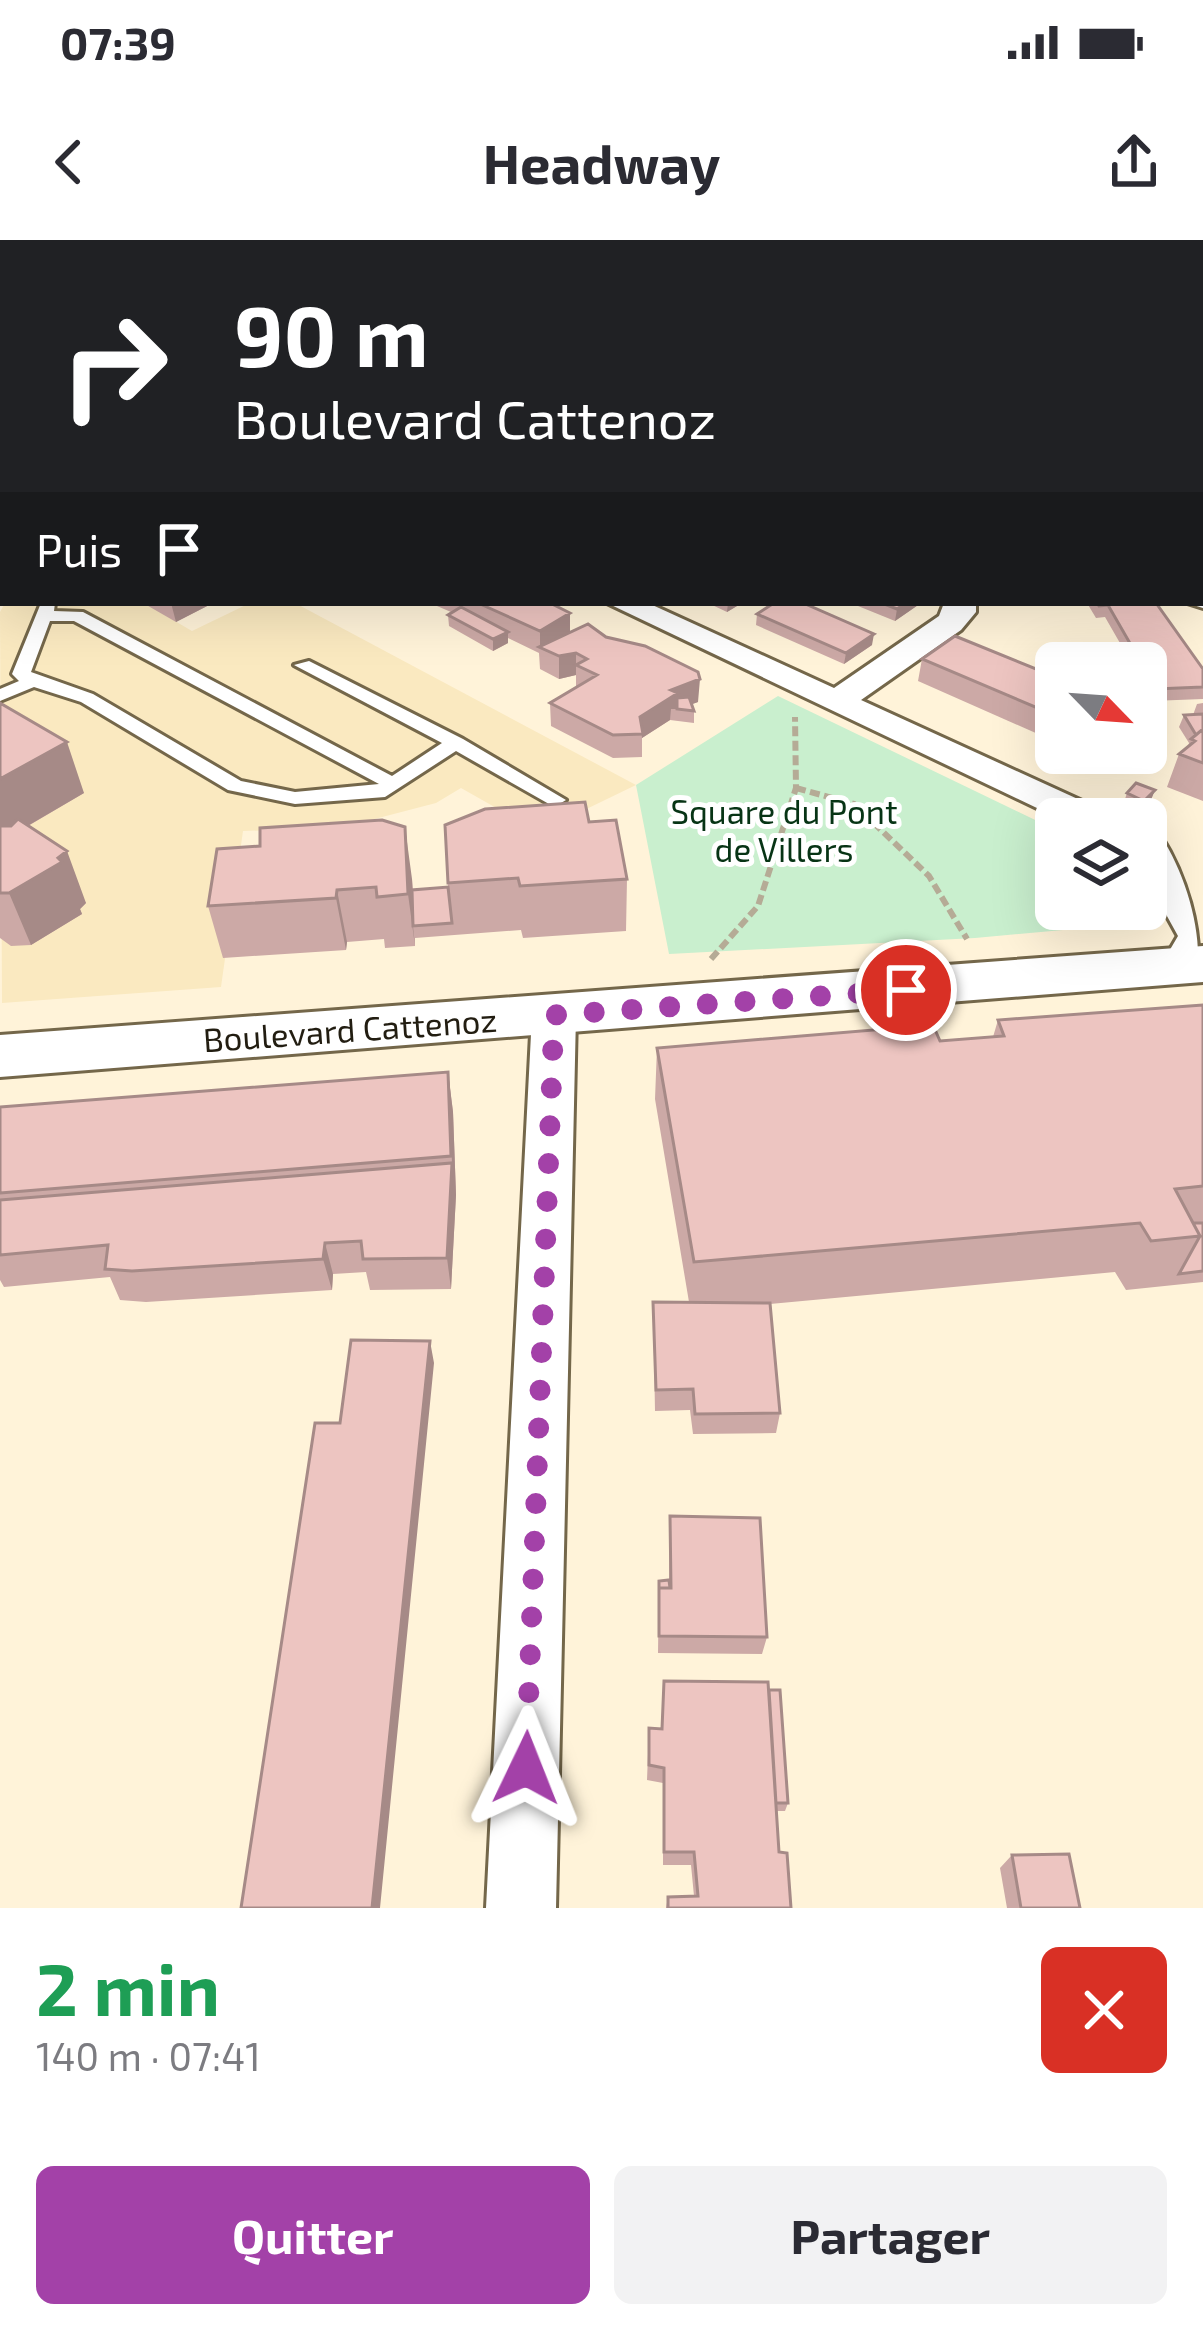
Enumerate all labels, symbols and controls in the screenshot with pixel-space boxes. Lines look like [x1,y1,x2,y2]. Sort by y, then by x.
text: 07:39 [60,15,176,69]
icon: back [36,129,102,195]
icon: share [1101,129,1167,195]
text: Headway [483,130,720,195]
text: 90 m [234,283,429,384]
icon: right [36,288,192,444]
text: Boulevard Cattenoz [234,385,716,450]
icon: arrive [146,516,212,582]
text: Puis [36,522,122,576]
north arrow [1035,642,1167,774]
map controls [1035,642,1167,930]
park label: Square du Pont de Villers [671,791,897,869]
button: layers [1035,798,1167,930]
pin [855,939,957,1041]
icon: arrive [873,957,939,1023]
street label: Boulevard Cattenoz [202,999,498,1059]
position arrow [463,1705,589,1831]
text: 2 min [36,1944,220,2030]
button: close [1041,1947,1167,2073]
text: 140 m · 07:41 [36,2032,261,2079]
button: Quitter [36,2166,590,2304]
button: Partager [614,2166,1167,2304]

